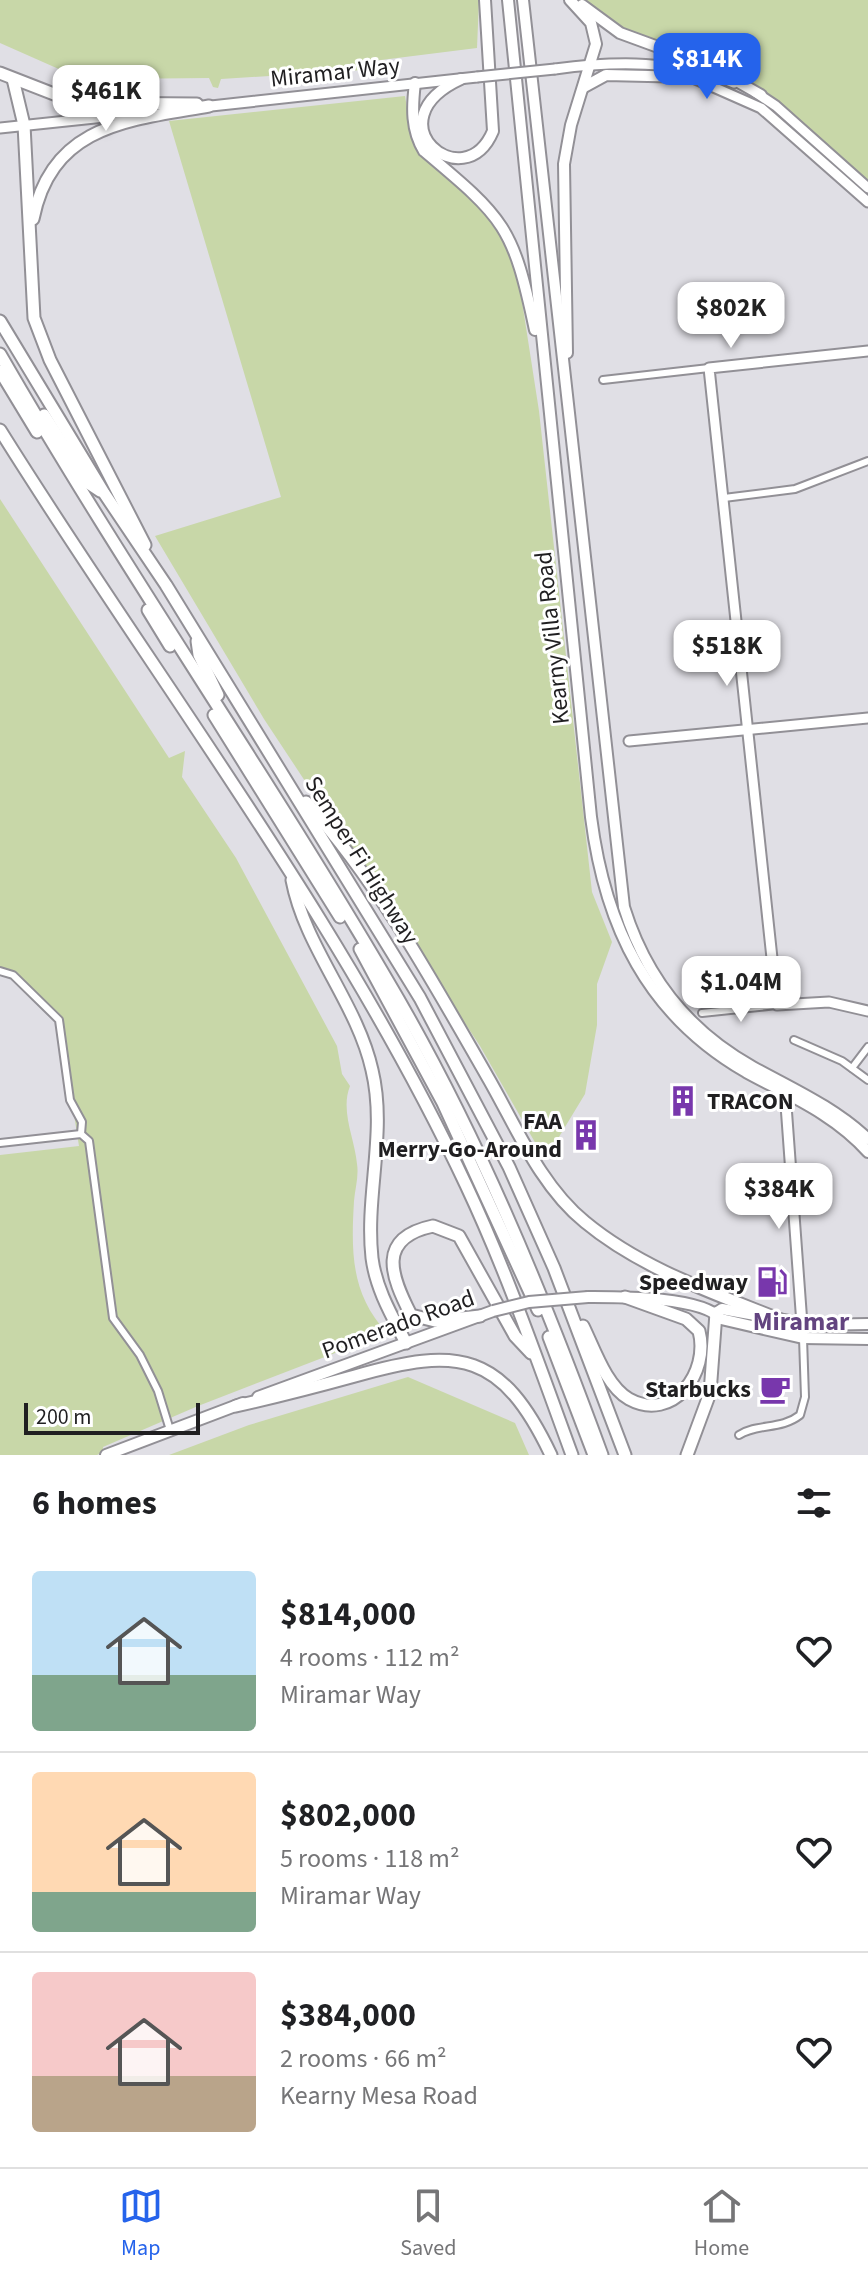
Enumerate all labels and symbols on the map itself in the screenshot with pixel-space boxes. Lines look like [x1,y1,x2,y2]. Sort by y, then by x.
pin: $814K [651,33,763,101]
street label: Miramar Way [269,48,402,97]
pin: $461K [50,65,162,133]
pin: $802K [675,282,787,350]
street label: Kearny Villa Road [526,550,579,726]
pin: $518K [671,620,783,688]
street label: Semper Fi Highway [296,769,427,951]
pin: $1.04M [676,956,806,1024]
building icon: TRACON [666,1084,700,1118]
place label: TRACON [707,1084,794,1119]
place label: FAA Merry-Go-Around [377,1104,562,1167]
building icon: FAA Merry-Go-Around [569,1118,603,1152]
pin: $384K [723,1163,835,1231]
place label: Speedway [639,1265,748,1300]
fuel station icon: Speedway [755,1265,789,1299]
street label: Pomerado Road [317,1281,479,1368]
district label: Miramar [753,1303,850,1340]
place label: Starbucks [645,1372,751,1407]
cafe icon: Starbucks [758,1372,792,1406]
scale bar [24,1399,200,1435]

